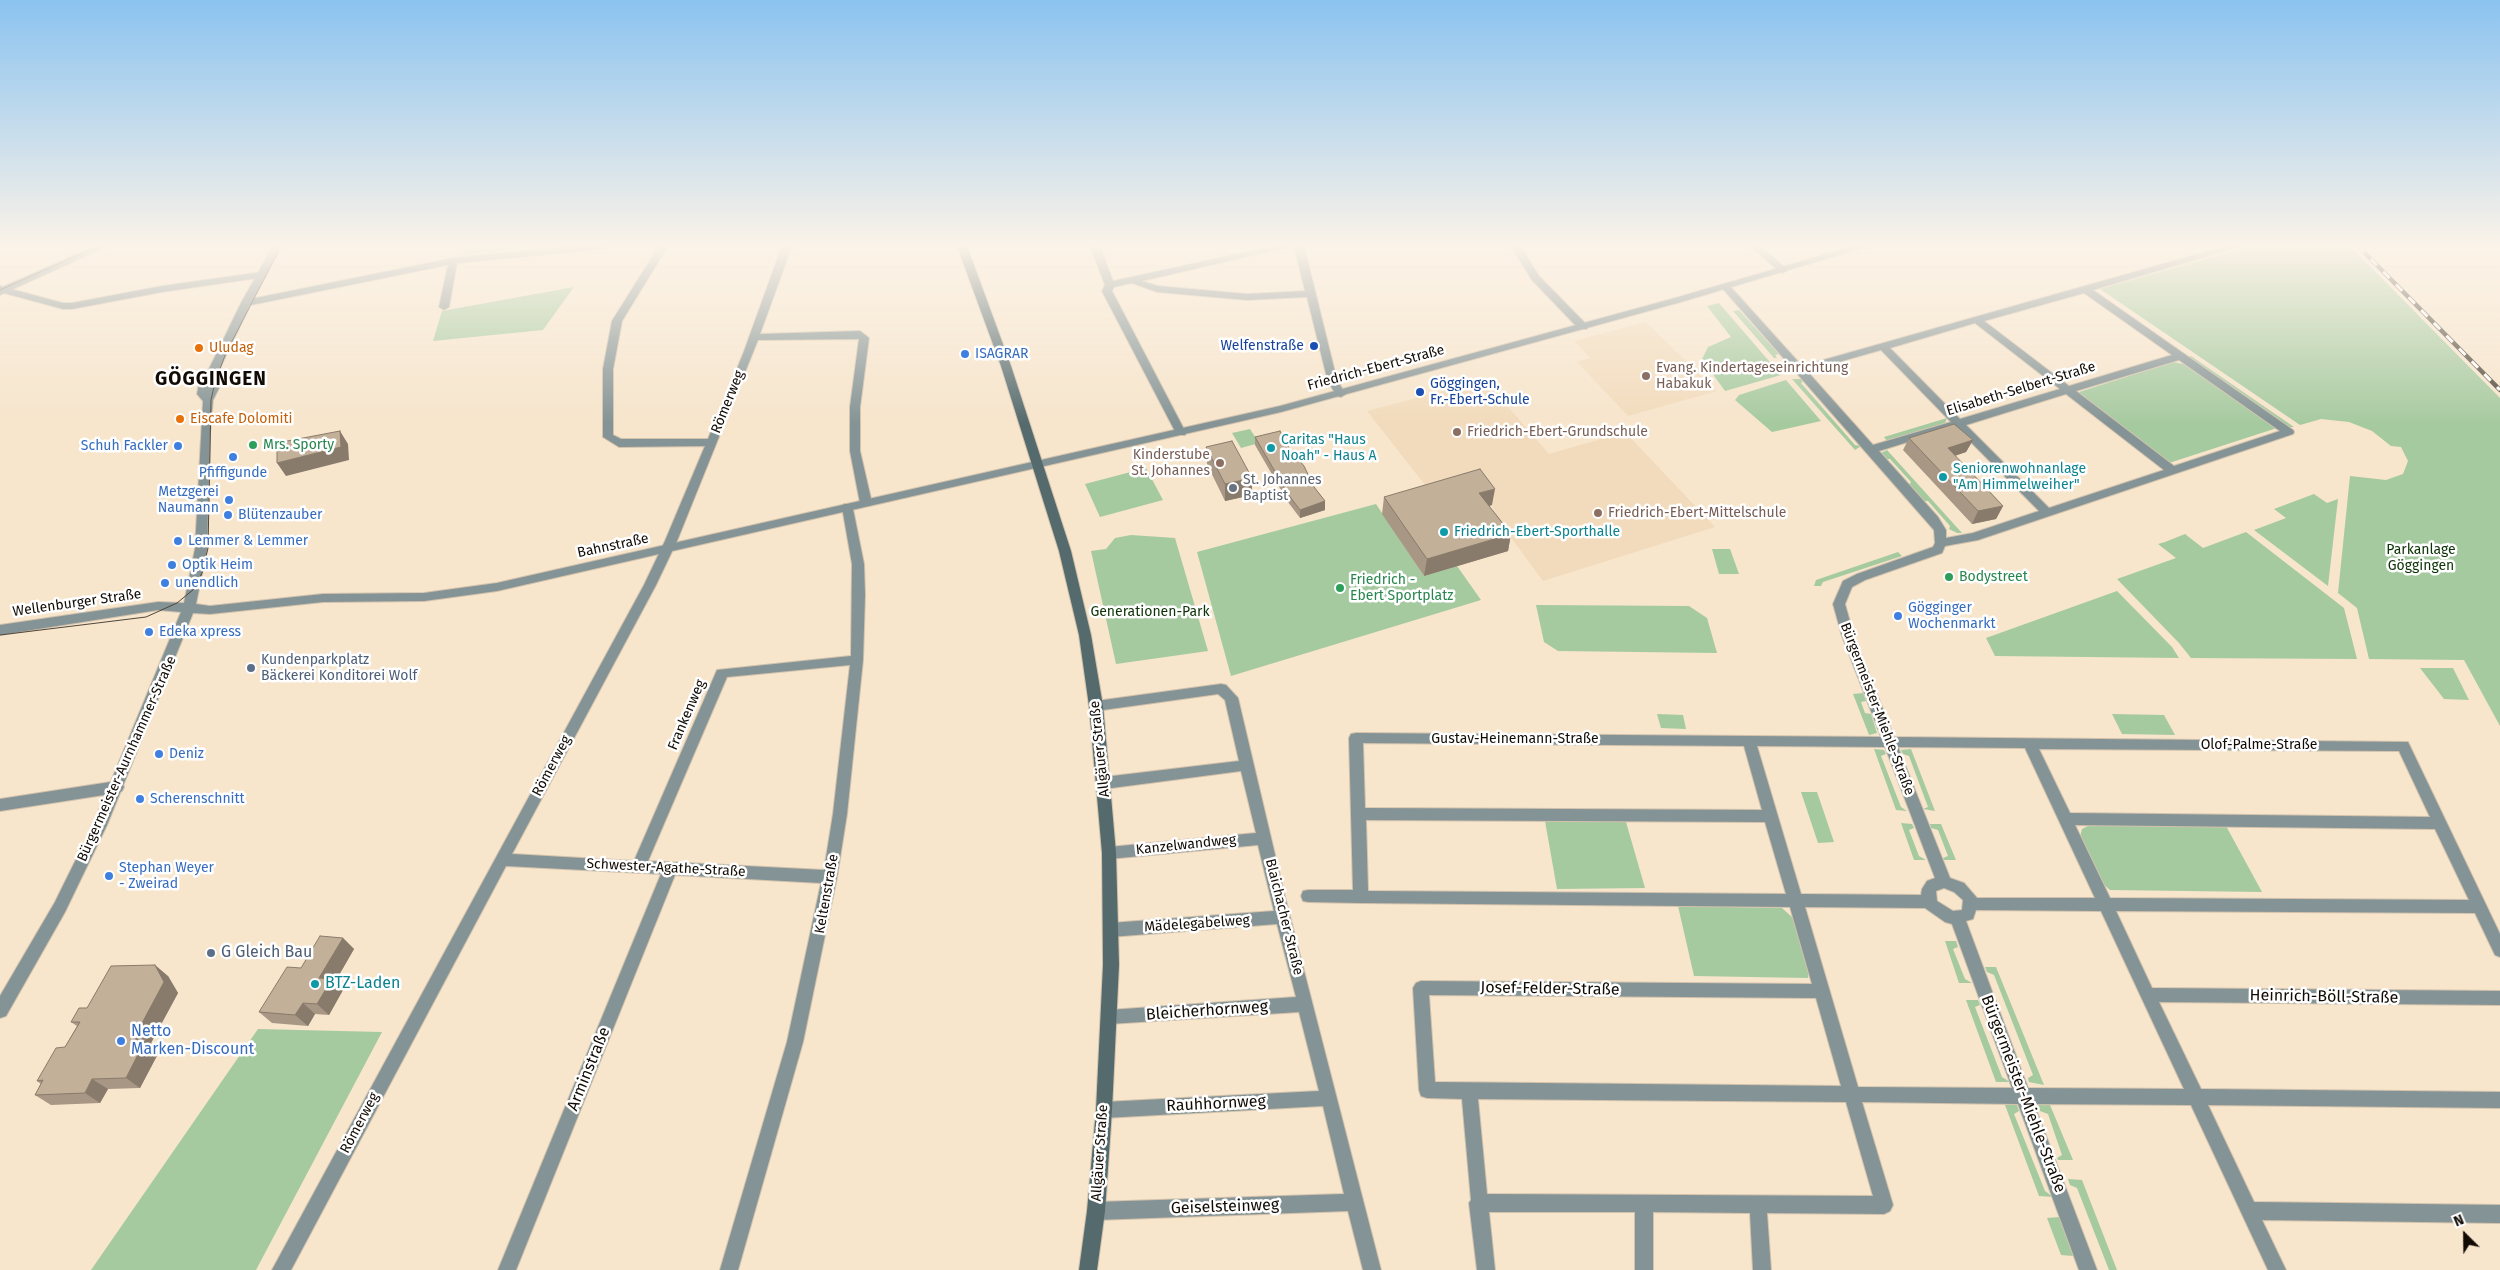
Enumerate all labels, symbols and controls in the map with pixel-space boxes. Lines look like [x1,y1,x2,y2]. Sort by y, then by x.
place label: Welfenstraße [1220,338,1304,354]
place label: Uludag [209,340,254,356]
marker: Welfenstraße [1308,340,1320,352]
marker: Uludag [193,342,205,354]
street label: Friedrich-Ebert-Straße [1306,342,1446,394]
place label: ISAGRAR [975,346,1028,362]
marker: ISAGRAR [959,348,971,360]
street label: Elisabeth-Selbert-Straße [1944,358,2098,420]
place label: Evang. Kindertageseinrichtung Habakuk [1656,360,1848,392]
street label: Römerweg [708,368,748,436]
district label: GÖGGINGEN [154,369,268,391]
marker: Evang. Kindertageseinrichtung Habakuk [1640,370,1652,382]
place label: Göggingen, Fr.-Ebert-Schule [1430,376,1530,408]
marker: Göggingen, Fr.-Ebert-Schule [1414,386,1426,398]
place label: Eiscafe Dolomiti [190,411,292,427]
marker: Eiscafe Dolomiti [174,413,186,425]
place label: Friedrich-Ebert-Grundschule [1467,424,1648,440]
marker: Friedrich-Ebert-Grundschule [1451,426,1463,438]
place label: Caritas "Haus Noah" - Haus A [1281,432,1376,464]
place label: Mrs. Sporty [263,437,334,453]
place label: Schuh Fackler [81,438,168,454]
marker: Mrs. Sporty [247,439,259,451]
marker: Schuh Fackler [172,440,184,452]
marker: Caritas "Haus Noah" - Haus A [1265,442,1277,454]
place label: Kinderstube St. Johannes [1131,447,1210,480]
marker: Pfiffigunde [227,451,239,463]
marker: Kinderstube St. Johannes [1214,457,1226,469]
place label: Seniorenwohnanlage "Am Himmelweiher" [1953,461,2086,494]
place label: Pfiffigunde [199,465,267,481]
marker: Seniorenwohnanlage "Am Himmelweiher" [1937,471,1949,483]
place label: St. Johannes Baptist [1243,472,1322,504]
marker: St. Johannes Baptist [1227,482,1239,494]
place label: Metzgerei Naumann [158,484,219,516]
marker: Metzgerei Naumann [223,494,235,506]
place label: Friedrich-Ebert-Mittelschule [1608,505,1786,521]
place label: Blütenzauber [238,507,322,523]
marker: Friedrich-Ebert-Mittelschule [1592,507,1604,519]
marker: Blütenzauber [222,509,234,521]
place label: Friedrich-Ebert-Sporthalle [1454,524,1620,540]
marker: Friedrich-Ebert-Sporthalle [1438,526,1450,538]
street label: Bahnstraße [576,530,650,562]
place label: Lemmer & Lemmer [188,533,308,549]
marker: Lemmer & Lemmer [172,535,184,547]
park label: Parkanlage Göggingen [2386,542,2456,574]
place label: Optik Heim [182,557,253,573]
marker: Optik Heim [166,559,178,571]
place label: Bodystreet [1959,569,2028,585]
marker: Bodystreet [1943,571,1955,583]
place label: Friedrich - Ebert Sportplatz [1350,572,1453,604]
place label: unendlich [175,575,239,591]
marker: unendlich [159,577,171,589]
marker: Friedrich - Ebert Sportplatz [1334,582,1346,594]
street label: Wellenburger Straße [12,586,142,620]
place label: Gögginger Wochenmarkt [1908,600,1996,632]
park label: Generationen-Park [1090,604,1210,620]
marker: Gögginger Wochenmarkt [1892,610,1904,622]
street label: Bürgermeister-Miehle-Straße [1836,620,1918,798]
place label: Edeka xpress [159,624,241,640]
marker: Edeka xpress [143,626,155,638]
place label: Kundenparkplatz Bäckerei Konditorei Wolf [261,652,417,684]
street label: Bürgermeister-Aurnhammer-Straße [74,654,180,864]
marker: Kundenparkplatz Bäckerei Konditorei Wolf [245,662,257,674]
street label: Frankenweg [665,677,709,753]
street label: Allgäuer Straße [1087,700,1113,798]
street label: Gustav-Heinemann-Straße [1431,731,1599,747]
street label: Römerweg [529,733,575,799]
street label: Olof-Palme-Straße [2201,737,2317,753]
place label: Deniz [169,746,204,762]
marker: Deniz [153,748,165,760]
place label: Scherenschnitt [150,791,245,807]
marker: Scherenschnitt [134,793,146,805]
street label: Kanzelwandweg [1135,831,1237,859]
street label: Keltenstraße [812,853,842,935]
street label: Schwester-Agathe-Straße [586,855,746,881]
street label: Blaichacher Straße [1261,857,1307,977]
place label: Stephan Weyer - Zweirad [119,860,214,892]
marker: Stephan Weyer - Zweirad [103,870,115,882]
street label: Mädelegabelweg [1144,912,1250,936]
place label: G Gleich Bau [221,943,312,963]
marker: G Gleich Bau [205,947,217,959]
place label: BTZ-Laden [325,974,400,994]
marker: BTZ-Laden [309,978,321,990]
street label: Josef-Felder-Straße [1480,978,1620,1000]
street label: Heinrich-Böll-Straße [2249,986,2399,1008]
street label: Bürgermeister-Miehle-Straße [1976,993,2070,1195]
street label: Bleicherhornweg [1145,997,1269,1025]
place label: Netto Marken-Discount [131,1022,254,1060]
street label: Arminstraße [563,1024,615,1114]
marker: Netto Marken-Discount [115,1035,127,1047]
street label: Römerweg [337,1090,383,1156]
street label: Rauhhornweg [1166,1092,1266,1116]
street label: Allgäuer Straße [1088,1104,1112,1202]
street label: Geiselsteinweg [1171,1196,1279,1218]
north arrow [2440,1210,2490,1260]
text: N [2451,1211,2467,1230]

